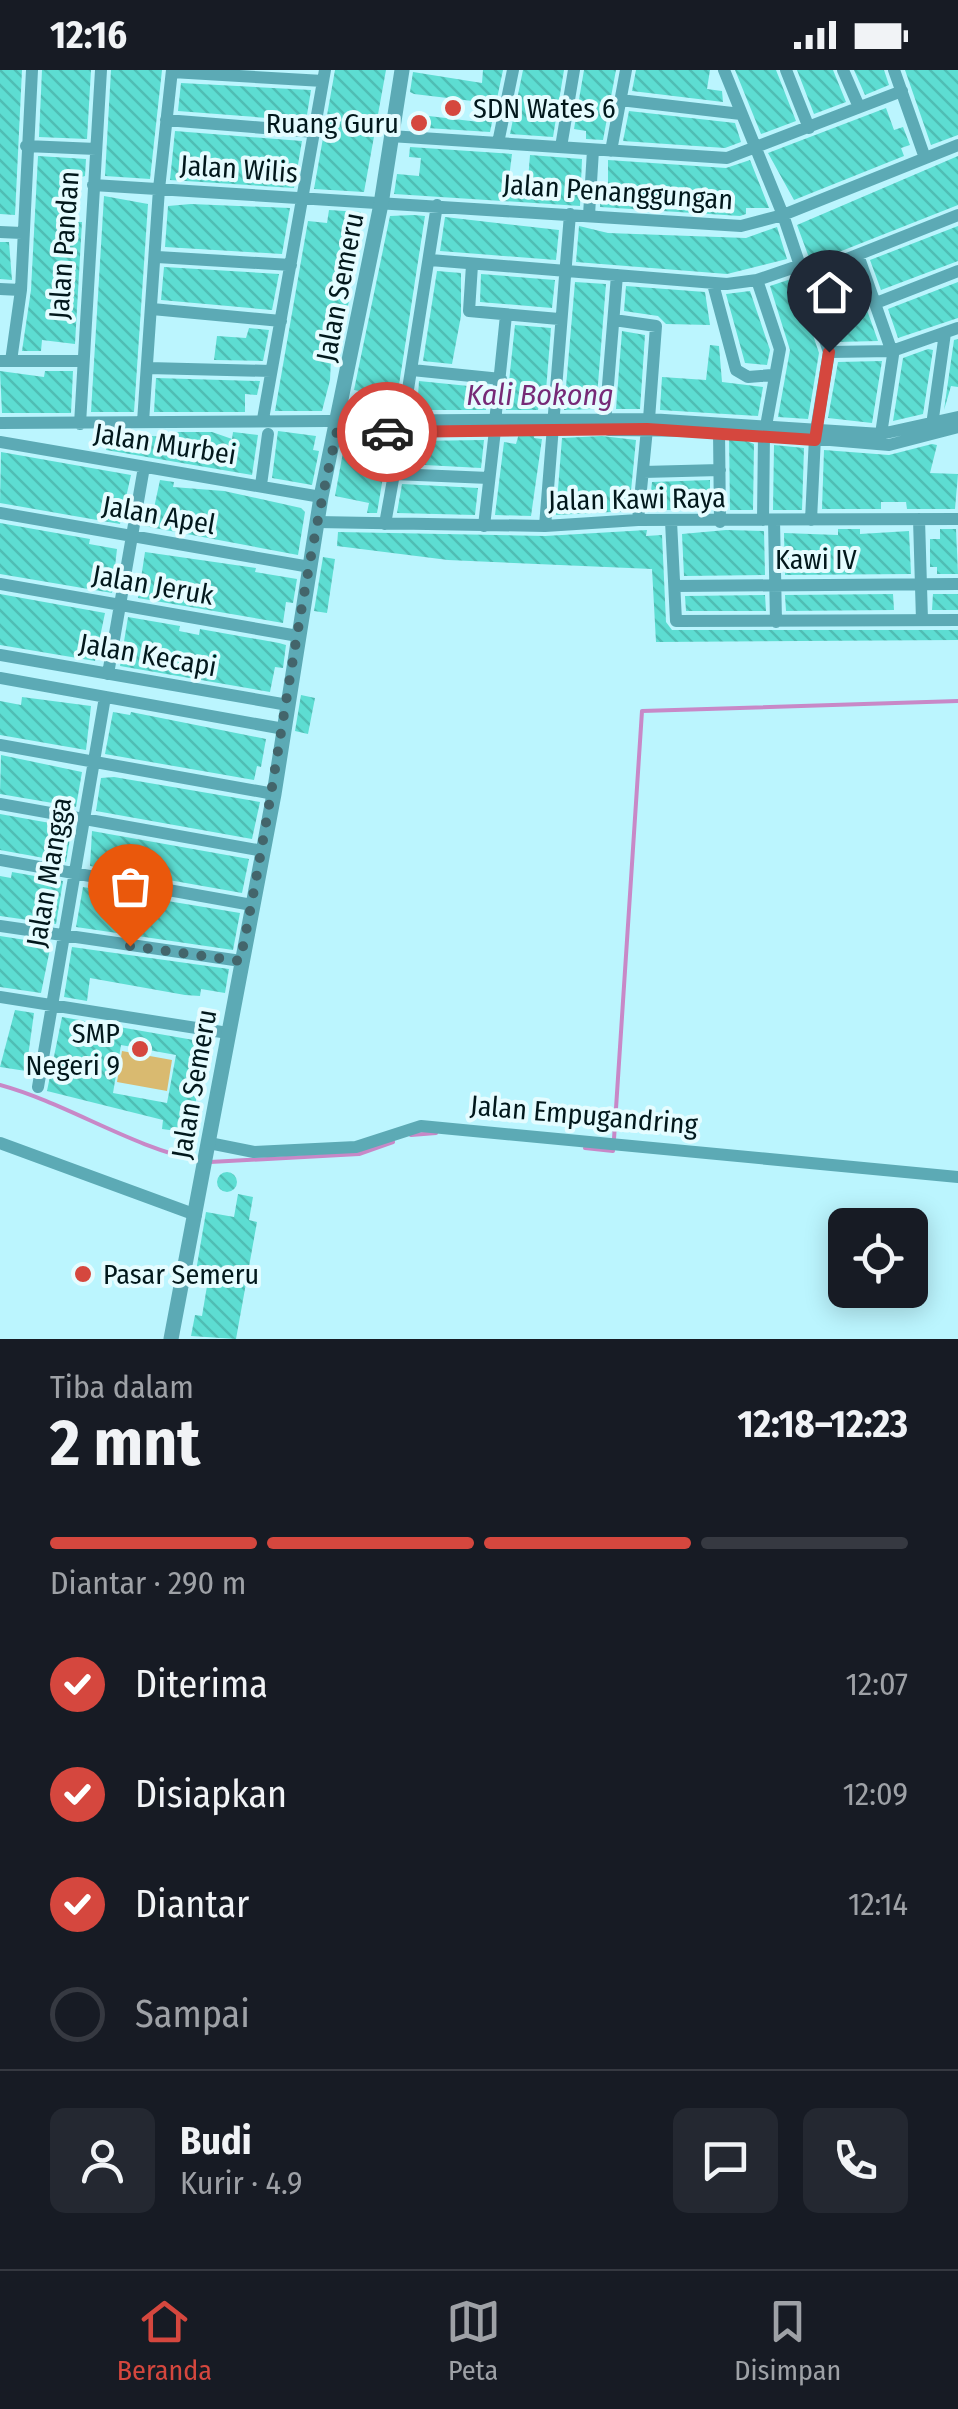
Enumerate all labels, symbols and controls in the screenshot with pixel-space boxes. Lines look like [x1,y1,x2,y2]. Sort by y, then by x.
text: 12:16 [50,12,127,58]
place label: SDN Wates 6 [473,92,616,125]
marker: SDN Wates 6 [442,97,464,119]
place label: Ruang Guru [266,107,399,140]
marker: Ruang Guru [408,112,430,134]
street label: Jalan Wilis [179,148,299,190]
street label: Jalan Penanggungan [502,167,734,217]
street label: Jalan Pandan [42,170,86,320]
street label: Jalan Semeru [309,210,371,364]
pin [787,250,872,353]
icon: home [802,265,857,320]
water label: Kali Bokong [466,377,614,413]
courier [337,382,437,482]
icon: car [360,405,415,460]
street label: Jalan Murbei [92,416,238,472]
street label: Jalan Kawi Raya [548,481,726,517]
street label: Jalan Apel [100,489,218,541]
street label: Kawi IV [775,543,858,576]
street label: Jalan Jeruk [90,558,217,612]
street label: Jalan Kecapi [77,627,219,683]
street label: Jalan Mangga [20,795,78,949]
pin [88,844,173,947]
icon: bag [103,859,158,914]
street label: Jalan Semeru [165,1007,223,1161]
place label: SMP Negeri 9 [26,1017,120,1082]
marker: SMP Negeri 9 [129,1038,151,1060]
street label: Jalan Empugandring [469,1089,700,1141]
map controls [828,1208,928,1308]
button: locate [828,1208,928,1308]
place label: Pasar Semeru [103,1258,259,1291]
marker: Pasar Semeru [72,1263,94,1285]
text: Tiba dalam [50,1368,194,1406]
text: 12:18–12:23 [737,1401,908,1447]
text: 2 mnt [50,1404,200,1482]
text: Diantar · 290 m [50,1564,246,1602]
icon: check [50,1657,105,1712]
text: Diterima [135,1661,268,1707]
text: 12:07 [846,1665,908,1703]
icon: check [50,1767,105,1822]
text: Disiapkan [135,1771,287,1817]
text: 12:09 [843,1775,908,1813]
icon: check [50,1877,105,1932]
text: Diantar [135,1881,249,1927]
text: 12:14 [848,1885,908,1923]
text: Sampai [135,1991,250,2037]
button: person [50,2108,155,2213]
button: chat [673,2108,778,2213]
button: phone [803,2108,908,2213]
text: Budi [180,2118,252,2164]
text: Kurir · 4.9 [180,2164,303,2202]
tab: Beranda [117,2294,212,2387]
tab: Peta [446,2294,501,2387]
tab: Disimpan [734,2294,841,2387]

